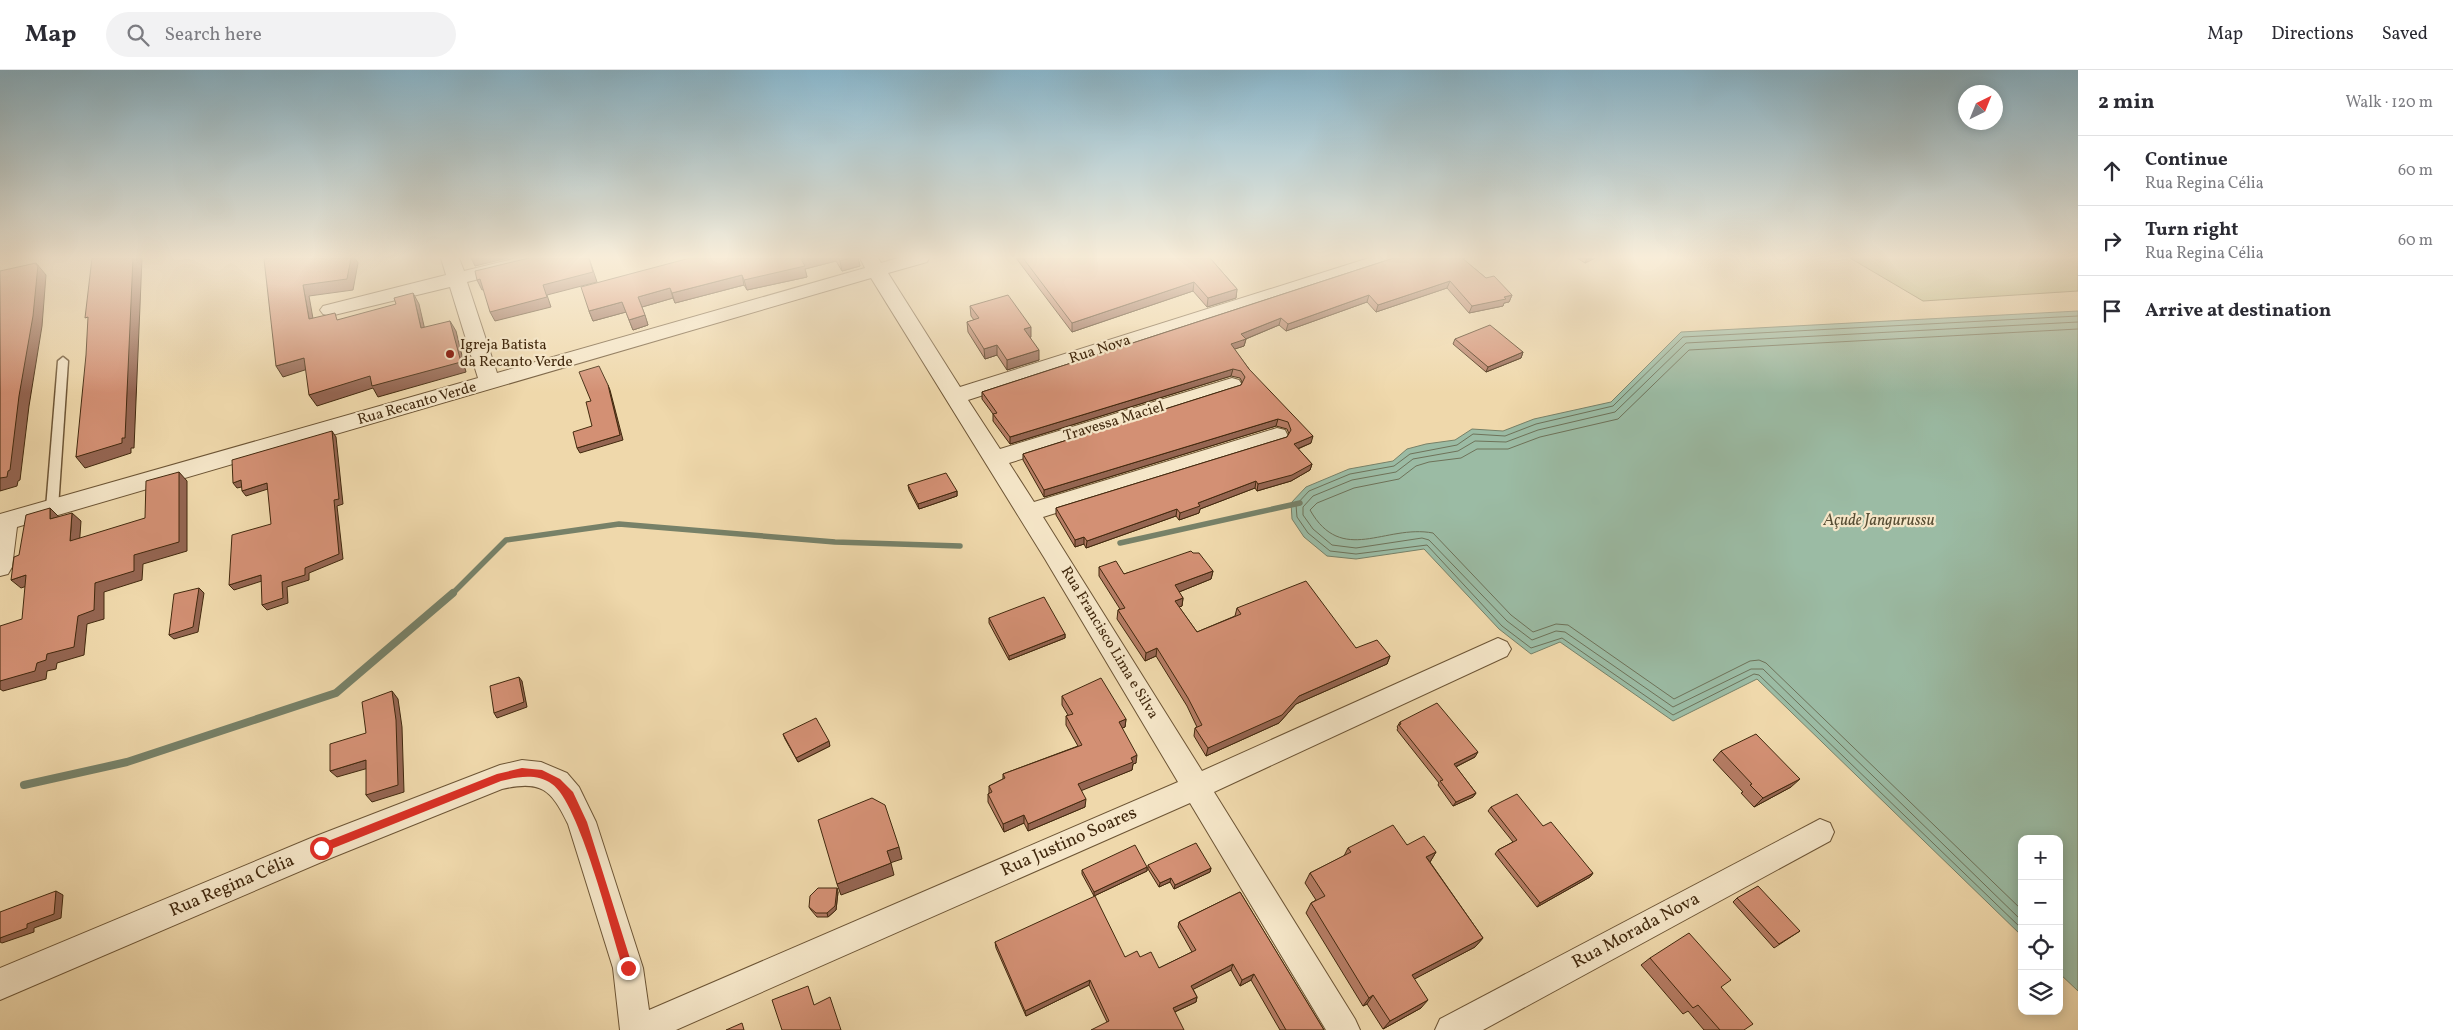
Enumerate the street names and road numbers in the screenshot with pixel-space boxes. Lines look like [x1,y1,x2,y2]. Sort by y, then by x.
street label: Rua Nova [1067,330,1133,370]
street label: Rua Recanto Verde [355,377,479,431]
street label: Travessa Maciel [1061,397,1167,447]
street label: Rua Francisco Lima e Silva [1055,563,1163,723]
street label: Rua Justino Soares [997,801,1141,883]
street label: Rua Regina Célia [166,848,298,924]
street label: Rua Morada Nova [1568,887,1704,975]

